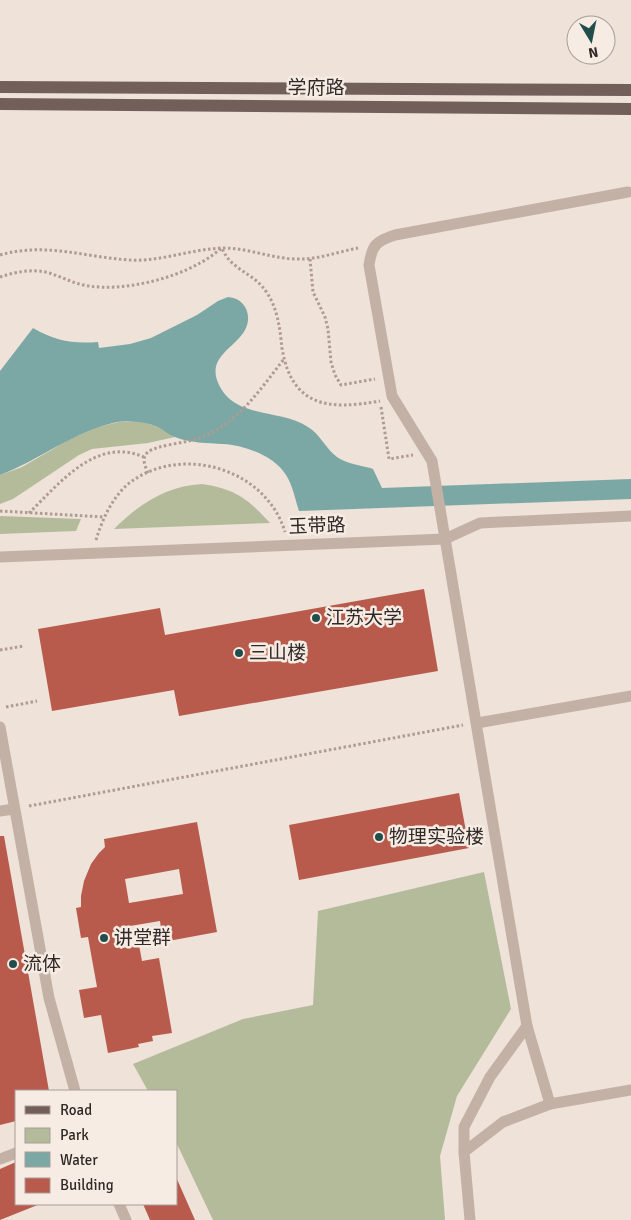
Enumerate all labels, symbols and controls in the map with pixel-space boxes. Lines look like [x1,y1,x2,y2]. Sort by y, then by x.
north arrow [566,15,616,65]
text: N [587,43,599,62]
street label: 学府路 [287,76,345,100]
street label: 玉带路 [288,513,346,539]
place label: 江苏大学 [326,606,402,630]
marker: 江苏大学 [310,612,322,624]
place label: 三山楼 [249,641,306,665]
marker: 三山楼 [233,647,245,659]
place label: 物理实验楼 [389,825,484,849]
marker: 物理实验楼 [373,831,385,843]
place label: 讲堂群 [114,926,171,950]
marker: 讲堂群 [98,932,110,944]
place label: 流体 [23,952,61,976]
marker: 流体 [7,958,19,970]
legend [15,1090,178,1205]
text: Road [60,1101,92,1119]
text: Park [60,1126,89,1144]
text: Water [60,1151,98,1169]
text: Building [60,1176,114,1194]

